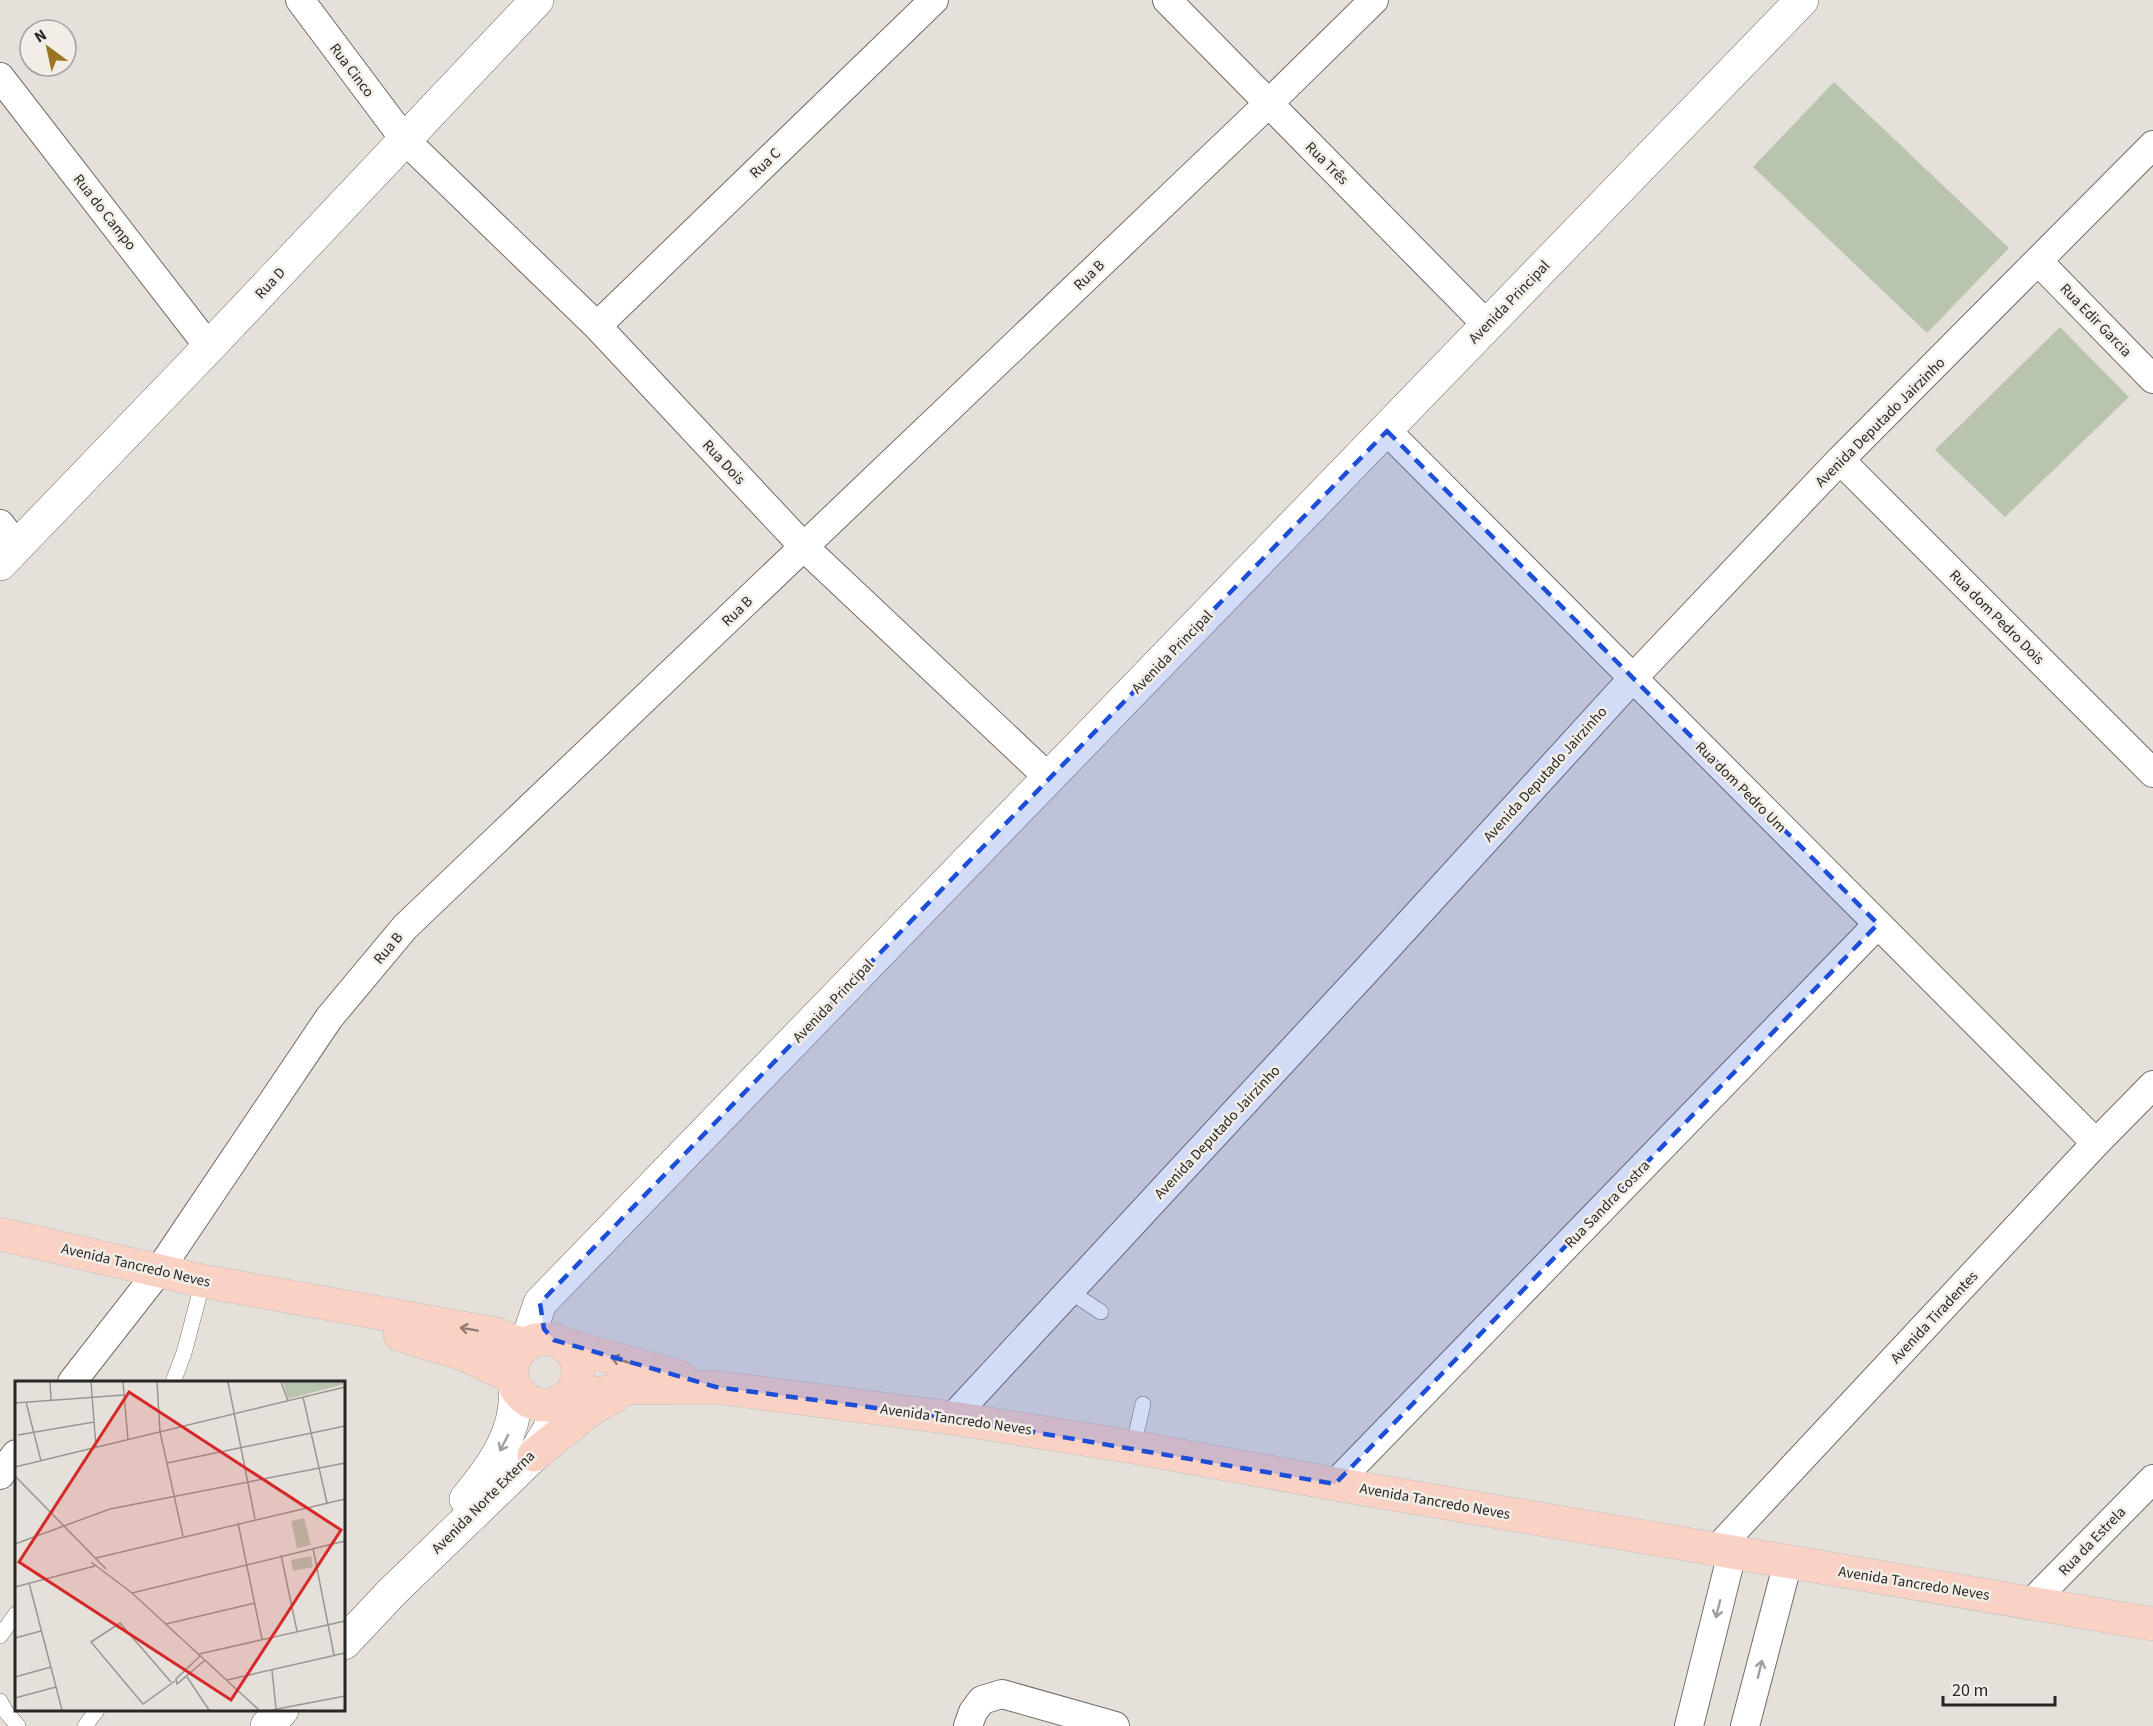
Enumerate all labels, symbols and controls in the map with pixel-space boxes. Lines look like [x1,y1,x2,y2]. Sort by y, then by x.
north arrow [18,18,78,78]
text: N [30,24,51,48]
street label: Rua Cinco [324,39,379,102]
street label: Rua Três [1300,137,1353,190]
street label: Rua C [745,143,786,183]
street label: Rua do Campo [68,170,141,255]
street label: Rua B [1069,255,1110,295]
street label: Avenida Principal [1464,256,1555,349]
street label: Rua D [250,263,290,304]
street label: Rua Edir Garcia [2055,279,2136,362]
street label: Avenida Deputado Jairzinho [1811,353,1950,492]
street label: Rua Dois [697,435,750,489]
street label: Rua dom Pedro Dois [1944,565,2049,670]
street label: Rua B [717,591,758,631]
street label: Avenida Principal [1127,606,1218,699]
street label: Avenida Deputado Jairzinho [1479,702,1612,847]
street label: Rua dom Pedro Um [1690,737,1791,838]
street label: Rua B [369,928,408,969]
street label: Avenida Principal [788,955,879,1048]
street label: Avenida Deputado Jairzinho [1150,1061,1285,1204]
street label: Rua Sandra Costra [1560,1156,1655,1253]
street label: Avenida Tancredo Neves [59,1238,213,1293]
street label: Avenida Tiradentes [1886,1266,1983,1368]
one-way arrow [460,1323,480,1334]
one-way arrow [610,1354,629,1365]
inset map [15,1381,345,1711]
street label: Avenida Tancredo Neves [879,1398,1033,1441]
one-way arrow [498,1433,509,1451]
street label: Avenida Norte Externa [427,1446,540,1559]
street label: Avenida Tancredo Neves [1358,1478,1512,1525]
street label: Rua da Estrela [2054,1502,2131,1581]
street label: Avenida Tancredo Neves [1837,1561,1991,1606]
one-way arrow [1712,1600,1724,1619]
one-way arrow [1755,1660,1766,1679]
scale bar [1943,1669,2056,1707]
text: 20 m [1952,1678,1988,1703]

